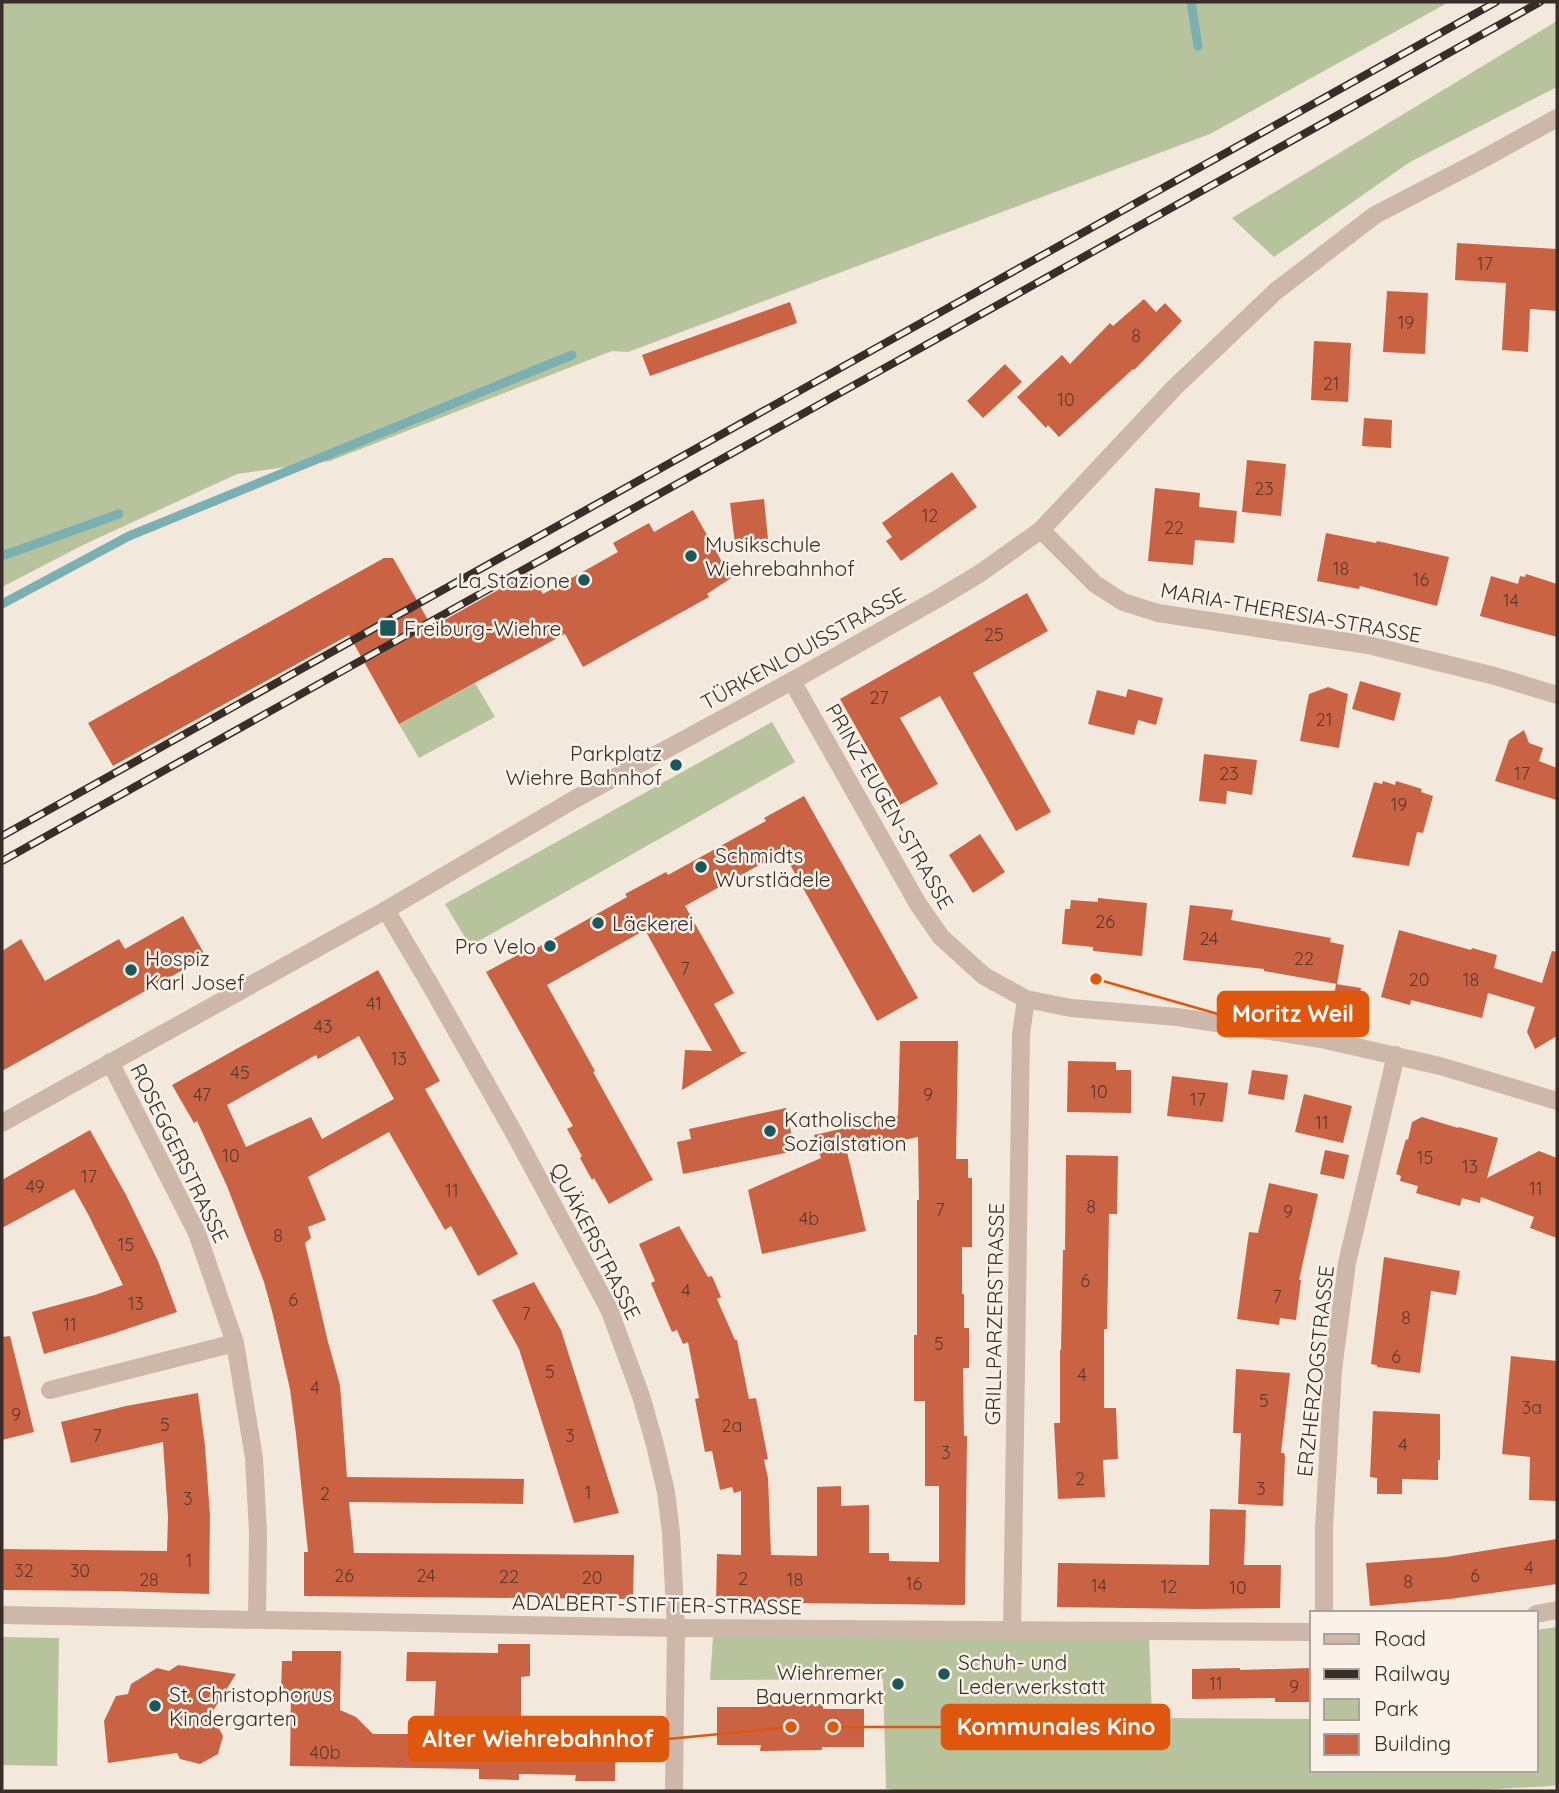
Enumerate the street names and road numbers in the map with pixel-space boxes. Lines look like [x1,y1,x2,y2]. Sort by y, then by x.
street label: MARIA-THERESIA-STRASSE [1159,576,1423,648]
street label: TÜRKENLOUISSTRASSE [696,581,910,715]
street label: PRINZ-EUGEN-STRASSE [820,698,960,914]
street label: ROSEGGERSTRASSE [125,1059,235,1247]
street label: QUÄKERSTRASSE [545,1158,647,1324]
street label: GRILLPARZERSTRASSE [979,1202,1009,1426]
street label: ERZHERZOGSTRASSE [1291,1264,1339,1478]
street label: ADALBERT-STIFTER-STRASSE [512,1588,802,1620]

